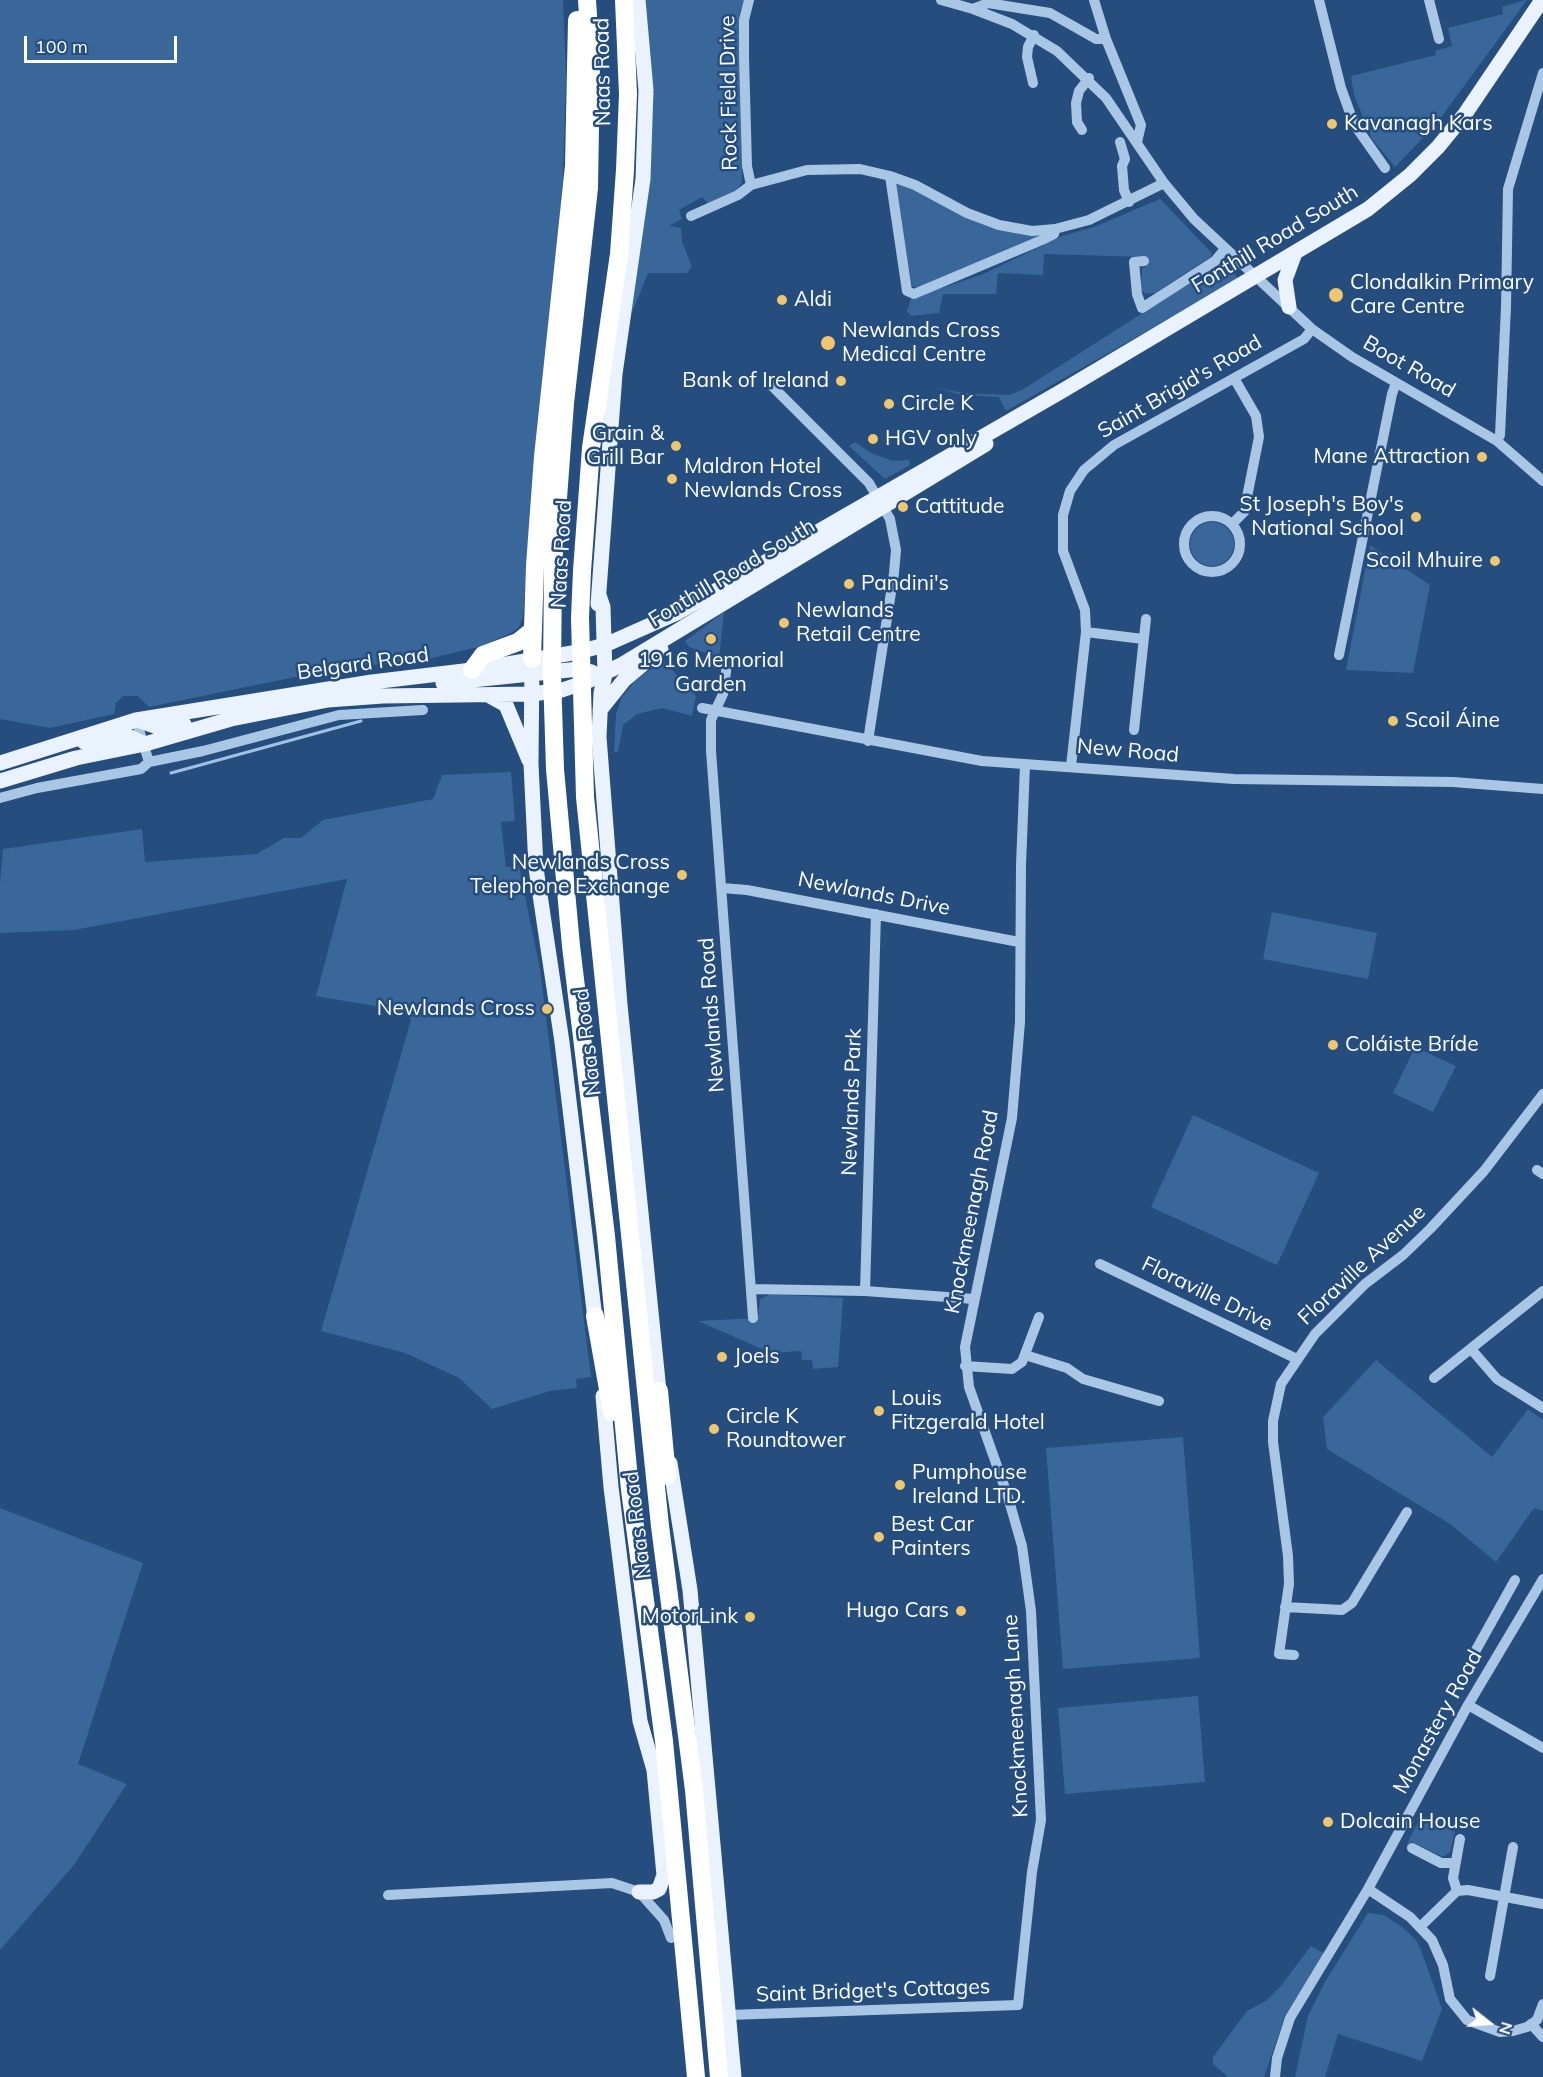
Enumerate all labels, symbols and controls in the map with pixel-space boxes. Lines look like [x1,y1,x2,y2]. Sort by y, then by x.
street label: Rock Field Drive [715,15,743,171]
street label: Naas Road [589,18,617,126]
scale bar [27,24,180,62]
text: 100 m [35,35,88,58]
place label: Kavanagh Kars [1344,111,1493,137]
marker: Kavanagh Kars [1325,117,1339,131]
street label: Fonthill Road South [1187,179,1363,299]
place label: Clondalkin Primary Care Centre [1350,270,1534,320]
marker: Clondalkin Primary Care Centre [1327,286,1345,304]
place label: Aldi [794,287,832,313]
marker: Aldi [775,293,789,307]
place label: Newlands Cross Medical Centre [842,318,1000,368]
street label: Saint Brigid's Road [1094,330,1266,444]
street label: Boot Road [1358,330,1460,404]
marker: Newlands Cross Medical Centre [819,334,837,352]
place label: Bank of Ireland [682,368,829,394]
marker: Bank of Ireland [834,374,848,388]
place label: Circle K [901,391,973,417]
marker: Circle K [882,397,896,411]
place label: Grain & Grill Bar [586,421,664,471]
place label: HGV only [885,426,977,452]
marker: HGV only [866,432,880,446]
marker: Grain & Grill Bar [669,439,683,453]
place label: Mane Attraction [1313,444,1470,470]
marker: Mane Attraction [1475,450,1489,464]
place label: Maldron Hotel Newlands Cross [684,454,842,504]
marker: Maldron Hotel Newlands Cross [665,472,679,486]
place label: St Joseph's Boy's National School [1240,492,1404,542]
place label: Cattitude [915,494,1005,520]
street label: Naas Road [547,499,577,609]
marker: Cattitude [896,500,910,514]
marker: St Joseph's Boy's National School [1409,510,1423,524]
street label: Fonthill Road South [644,513,820,633]
place label: Scoil Mhuire [1366,548,1483,574]
marker: Scoil Mhuire [1488,554,1502,568]
place label: Pandini's [861,571,949,597]
marker: Pandini's [842,577,856,591]
place label: Newlands Retail Centre [796,598,921,648]
marker: Newlands Retail Centre [777,616,791,630]
marker: 1916 Memorial Garden [704,632,718,646]
street label: Belgard Road [295,642,431,686]
place label: 1916 Memorial Garden [638,648,784,698]
place label: Scoil Áine [1405,708,1500,734]
marker: Scoil Áine [1386,714,1400,728]
street label: New Road [1076,734,1180,768]
place label: Newlands Cross Telephone Exchange [470,850,670,900]
street label: Newlands Drive [796,867,952,921]
marker: Newlands Cross Telephone Exchange [675,868,689,882]
street label: Newlands Road [694,937,730,1093]
street label: Naas Road [569,987,607,1097]
place label: Newlands Cross [377,996,535,1022]
marker: Newlands Cross [540,1002,554,1016]
street label: Newlands Park [837,1028,867,1176]
place label: Coláiste Bríde [1345,1032,1479,1058]
marker: Coláiste Bríde [1326,1038,1340,1052]
street label: Knockmeenagh Road [940,1108,1004,1316]
street label: Floraville Avenue [1293,1200,1431,1330]
street label: Floraville Drive [1137,1251,1277,1337]
place label: Joels [734,1344,780,1370]
marker: Joels [715,1350,729,1364]
place label: Louis Fitzgerald Hotel [891,1386,1045,1436]
place label: Circle K Roundtower [726,1404,846,1454]
marker: Louis Fitzgerald Hotel [872,1404,886,1418]
marker: Circle K Roundtower [707,1422,721,1436]
place label: Pumphouse Ireland LTD. [912,1460,1027,1510]
street label: Naas Road [619,1470,657,1580]
marker: Pumphouse Ireland LTD. [893,1478,907,1492]
place label: Best Car Painters [891,1512,974,1562]
marker: Best Car Painters [872,1530,886,1544]
place label: Hugo Cars [846,1598,949,1624]
place label: MotorLink [642,1604,738,1630]
marker: Hugo Cars [954,1604,968,1618]
marker: MotorLink [743,1610,757,1624]
street label: Knockmeenagh Lane [998,1614,1034,1818]
street label: Monastery Road [1388,1646,1488,1798]
place label: Dolcain House [1340,1809,1480,1835]
marker: Dolcain House [1321,1815,1335,1829]
street label: Saint Bridget's Cottages [755,1974,991,2008]
north arrow [1459,1993,1519,2053]
text: N [1495,2020,1518,2037]

